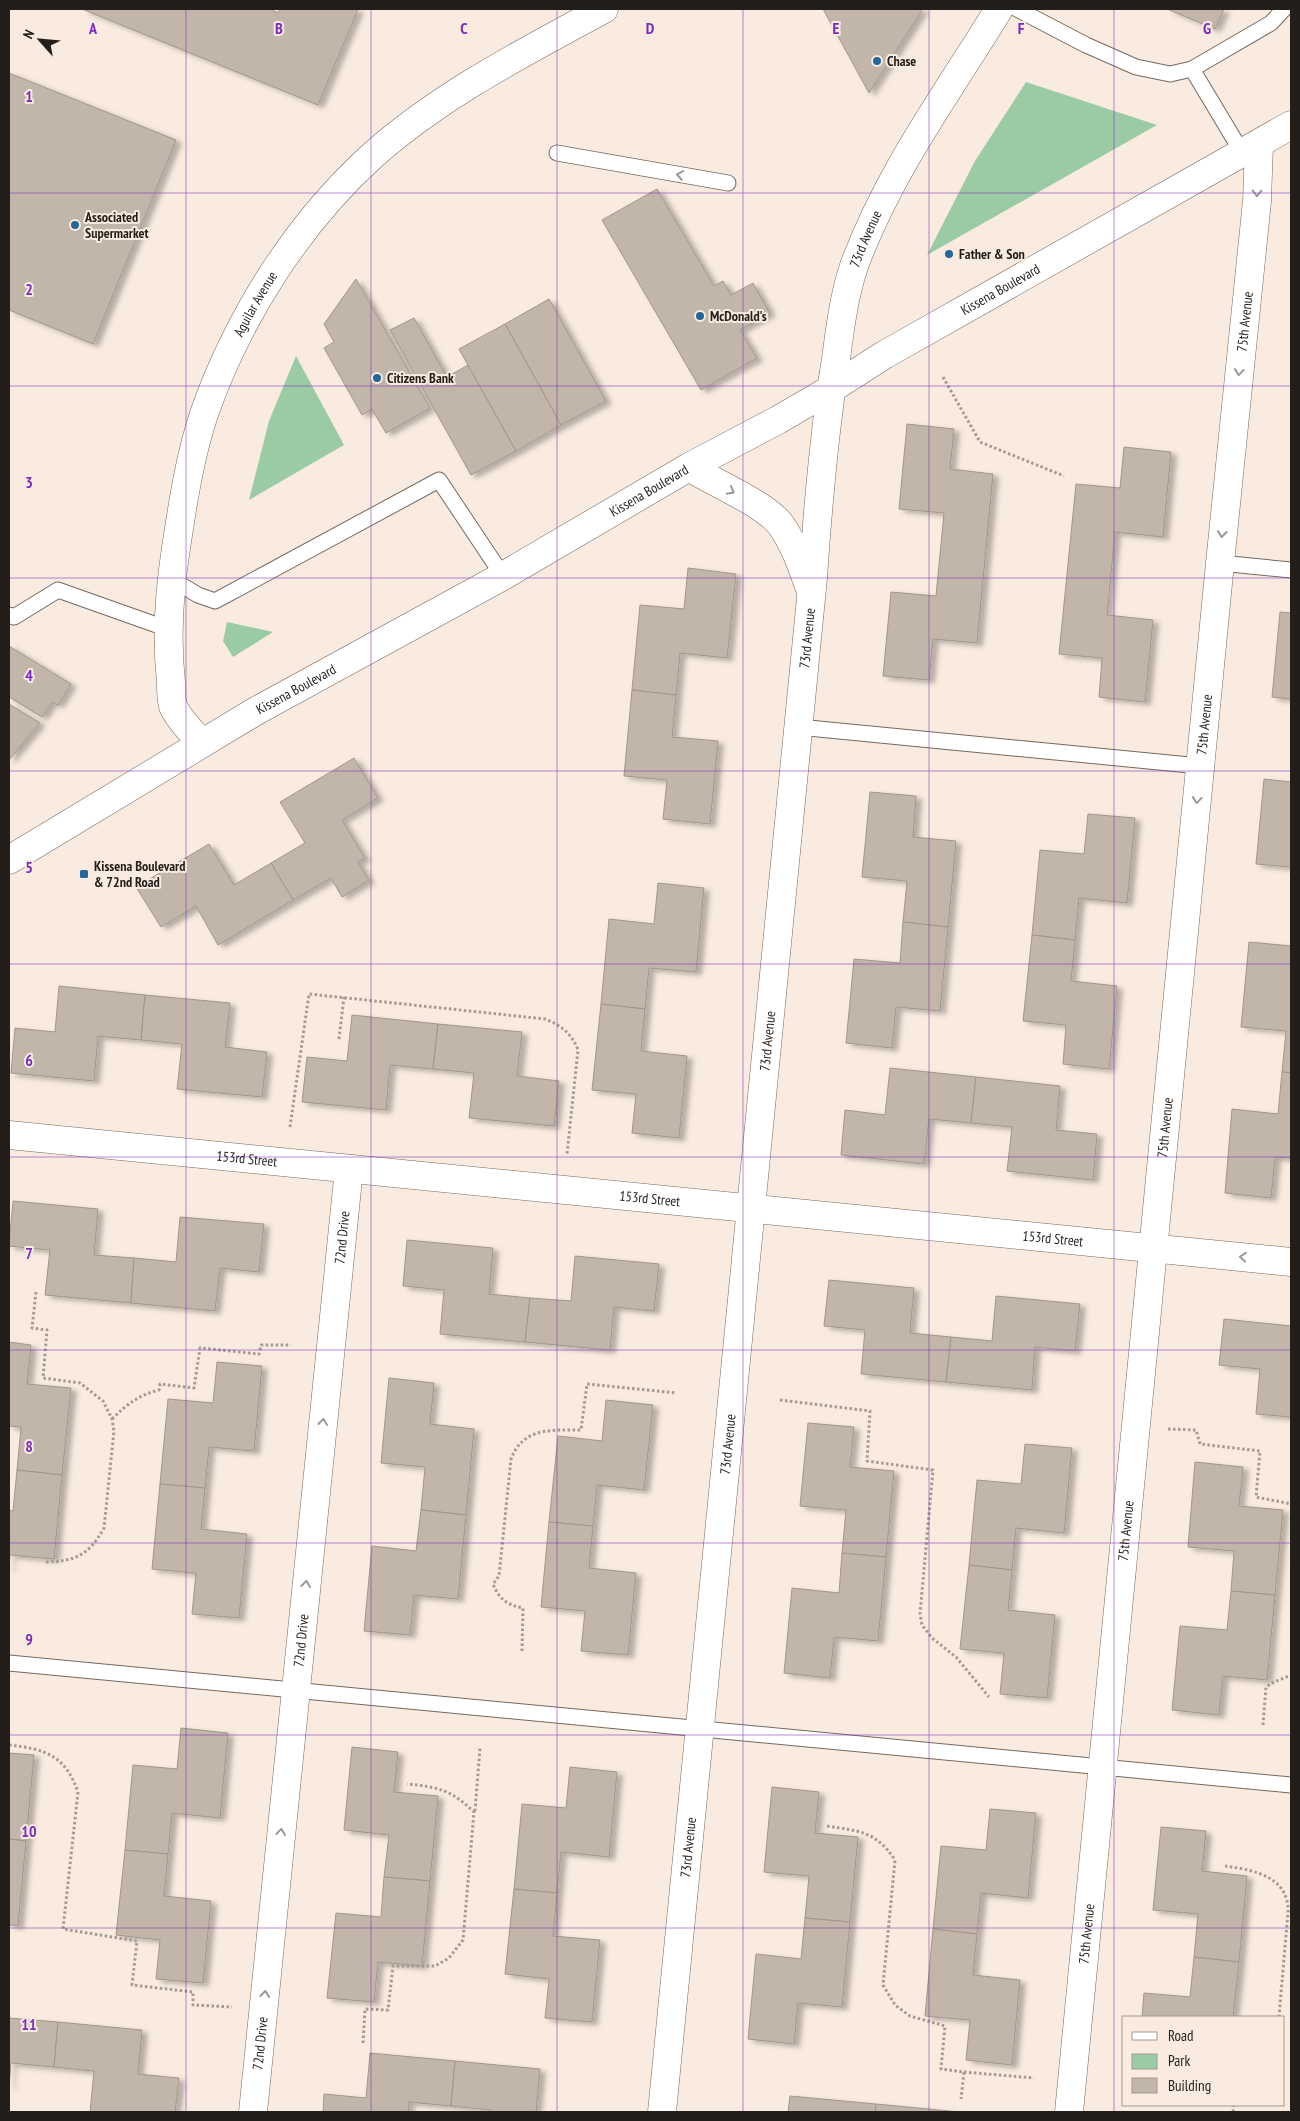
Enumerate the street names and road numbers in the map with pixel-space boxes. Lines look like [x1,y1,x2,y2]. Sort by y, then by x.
street label: 73rd Avenue [845,207,886,270]
street label: Kissena Boulevard [957,260,1043,319]
street label: Aguilar Avenue [230,268,281,339]
street label: 75th Avenue [1233,290,1257,353]
street label: Kissena Boulevard [606,460,692,521]
street label: 73rd Avenue [795,607,819,669]
street label: Kissena Boulevard [253,660,339,718]
street label: 75th Avenue [1192,693,1216,756]
street label: 73rd Avenue [755,1010,779,1072]
street label: 75th Avenue [1153,1096,1177,1159]
street label: 153rd Street [216,1147,278,1171]
street label: 153rd Street [619,1187,681,1210]
street label: 72nd Drive [330,1210,354,1265]
street label: 153rd Street [1022,1226,1084,1250]
street label: 73rd Avenue [716,1413,740,1475]
street label: 75th Avenue [1114,1499,1138,1562]
street label: 72nd Drive [289,1613,313,1668]
street label: 73rd Avenue [676,1816,700,1878]
street label: 75th Avenue [1074,1903,1098,1965]
street label: 72nd Drive [248,2016,272,2071]

